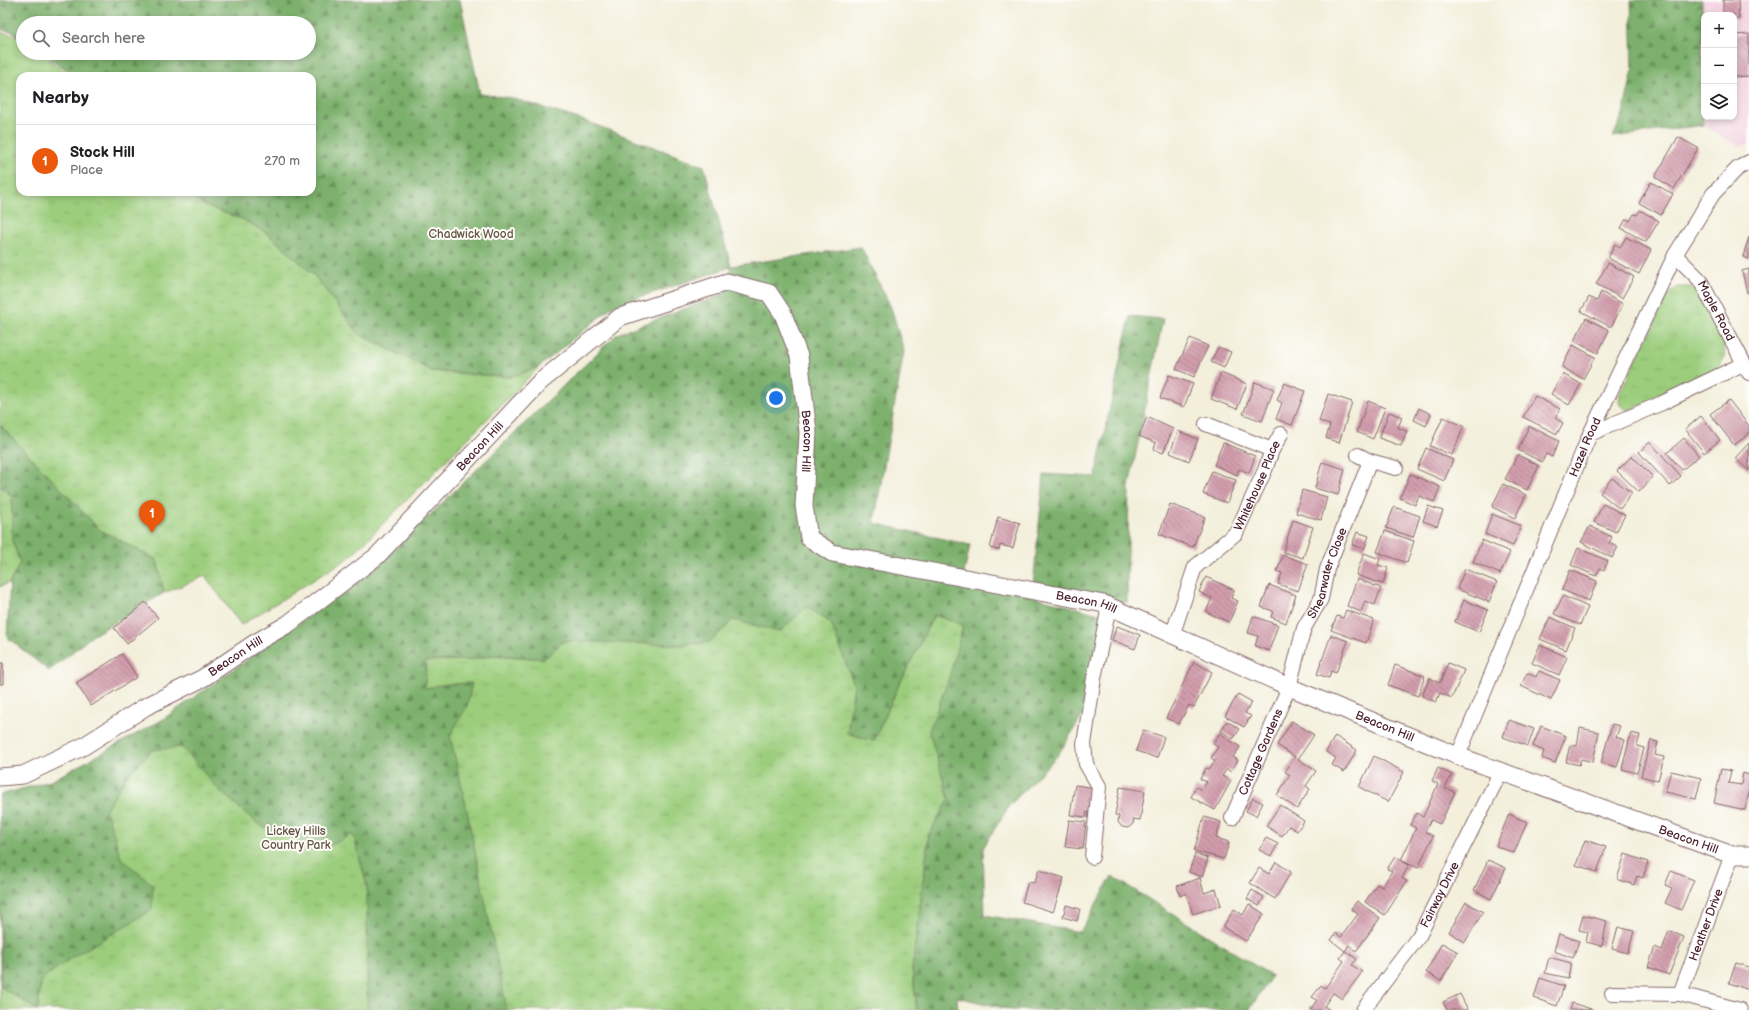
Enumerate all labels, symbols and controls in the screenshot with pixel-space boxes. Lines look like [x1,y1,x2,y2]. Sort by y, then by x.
map controls [1701,12,1737,120]
button: + [1701,12,1737,48]
search box [16,16,316,60]
icon: search [30,27,52,49]
text: Search here [62,29,145,48]
button: − [1701,48,1737,84]
button: layers [1701,84,1737,120]
text: Nearby [32,88,89,108]
text: Stock Hill [70,143,135,162]
text: 1 [42,153,48,169]
text: 270 m [264,153,300,169]
text: Place [70,162,103,178]
park label: Chadwick Wood [428,227,514,242]
street label: Maple Road [1694,278,1738,344]
your location [766,388,786,408]
street label: Beacon Hill [798,409,815,473]
street label: Hazel Road [1566,415,1604,479]
street label: Beacon Hill [453,418,507,474]
street label: Whitehouse Place [1231,438,1283,533]
pin: 1 [139,500,165,533]
street label: Shearwater Close [1304,525,1350,621]
street label: Beacon Hill [1055,588,1120,616]
street label: Beacon Hill [205,633,265,680]
street label: Cottage Gardens [1235,706,1286,798]
street label: Beacon Hill [1353,707,1417,745]
street label: Beacon Hill [1657,822,1720,857]
park label: Lickey Hills Country Park [261,824,331,853]
street label: Fairway Drive [1417,859,1462,930]
street label: Heather Drive [1686,886,1726,963]

